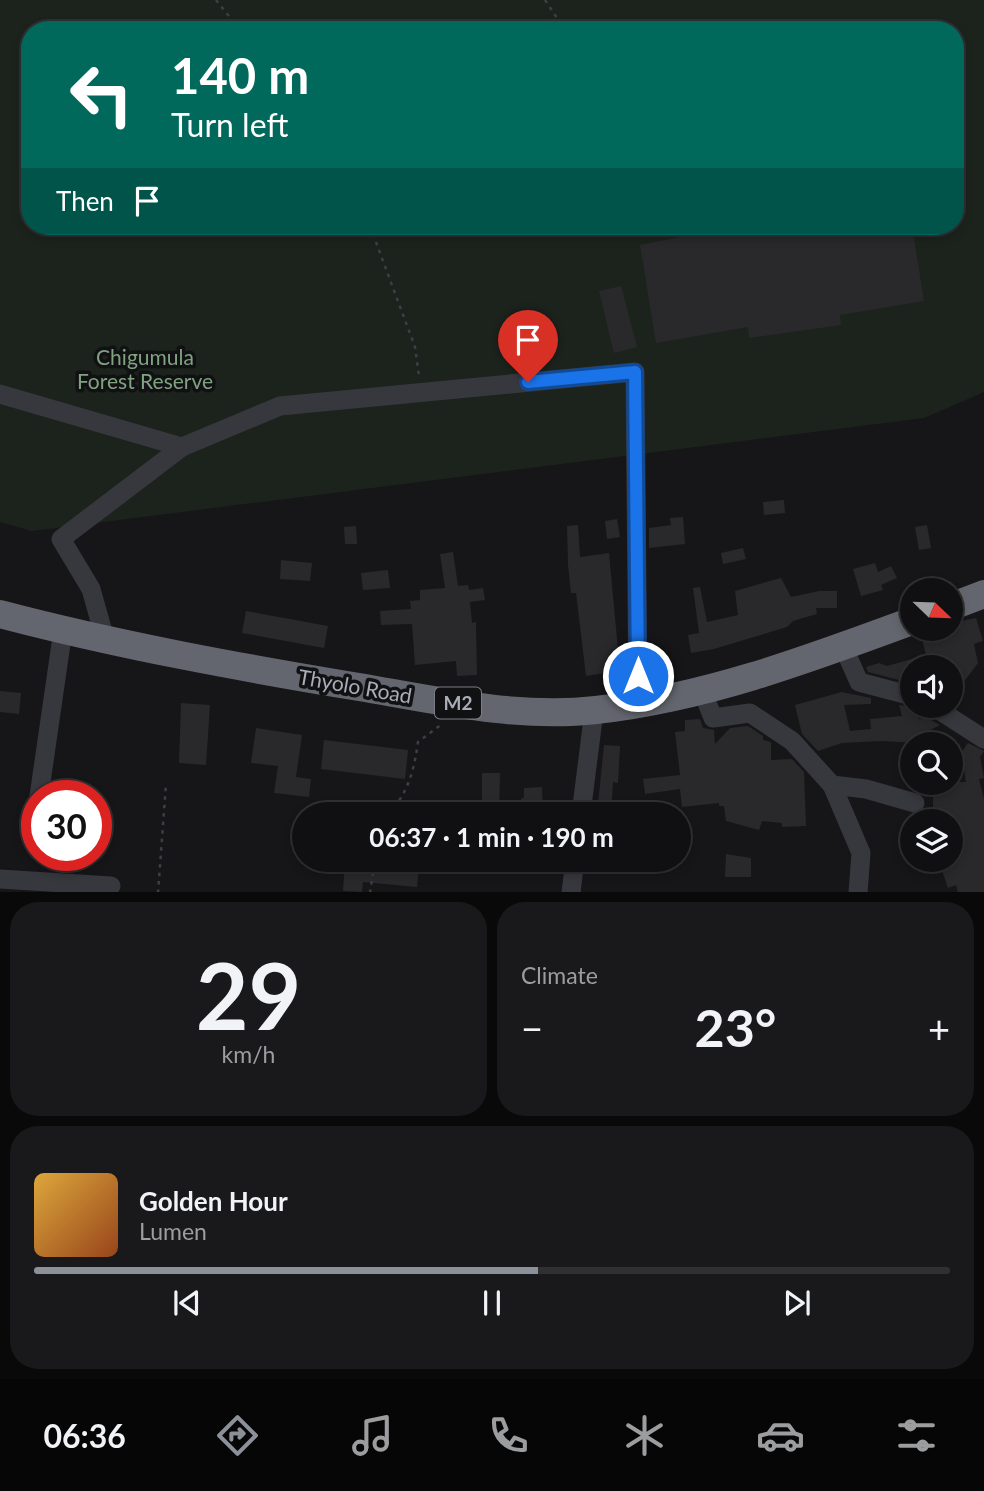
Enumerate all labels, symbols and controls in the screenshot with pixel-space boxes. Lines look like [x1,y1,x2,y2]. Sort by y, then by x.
text: 140 m [171,46,309,104]
icon: left [56,49,147,140]
text: Turn left [171,105,288,144]
icon: arrive [128,182,166,220]
text: Then [56,185,114,217]
pin [498,310,558,382]
icon: arrive [509,321,547,359]
park label: Chigumula Forest Reserve [77,344,213,393]
north arrow [900,578,962,640]
map controls [900,578,963,872]
position arrow [601,639,675,713]
button: sound [900,655,963,718]
street label: Thyolo Road [296,663,414,708]
road number: M2 [435,688,481,718]
button: search [900,732,963,795]
speed limit sign: 30 [21,780,112,871]
button: layers [900,809,963,872]
text: 06:37 · 1 min · 190 m [369,821,614,853]
text: 29 [196,940,301,1049]
text: Climate [521,961,598,989]
text: 23° [695,996,776,1058]
text: − [521,1005,543,1051]
text: + [928,1005,950,1051]
text: km/h [222,1040,275,1068]
text: Golden Hour [139,1185,288,1217]
text: Lumen [139,1217,207,1245]
icon: previous [168,1284,206,1322]
icon: pause [473,1284,511,1322]
icon: next [778,1284,816,1322]
icon: directions [213,1411,262,1460]
icon: music [348,1411,397,1460]
icon: phone [484,1411,533,1460]
icon: climate [620,1411,669,1460]
icon: car [756,1411,805,1460]
icon: filters [892,1411,941,1460]
text: 06:36 [43,1416,126,1455]

